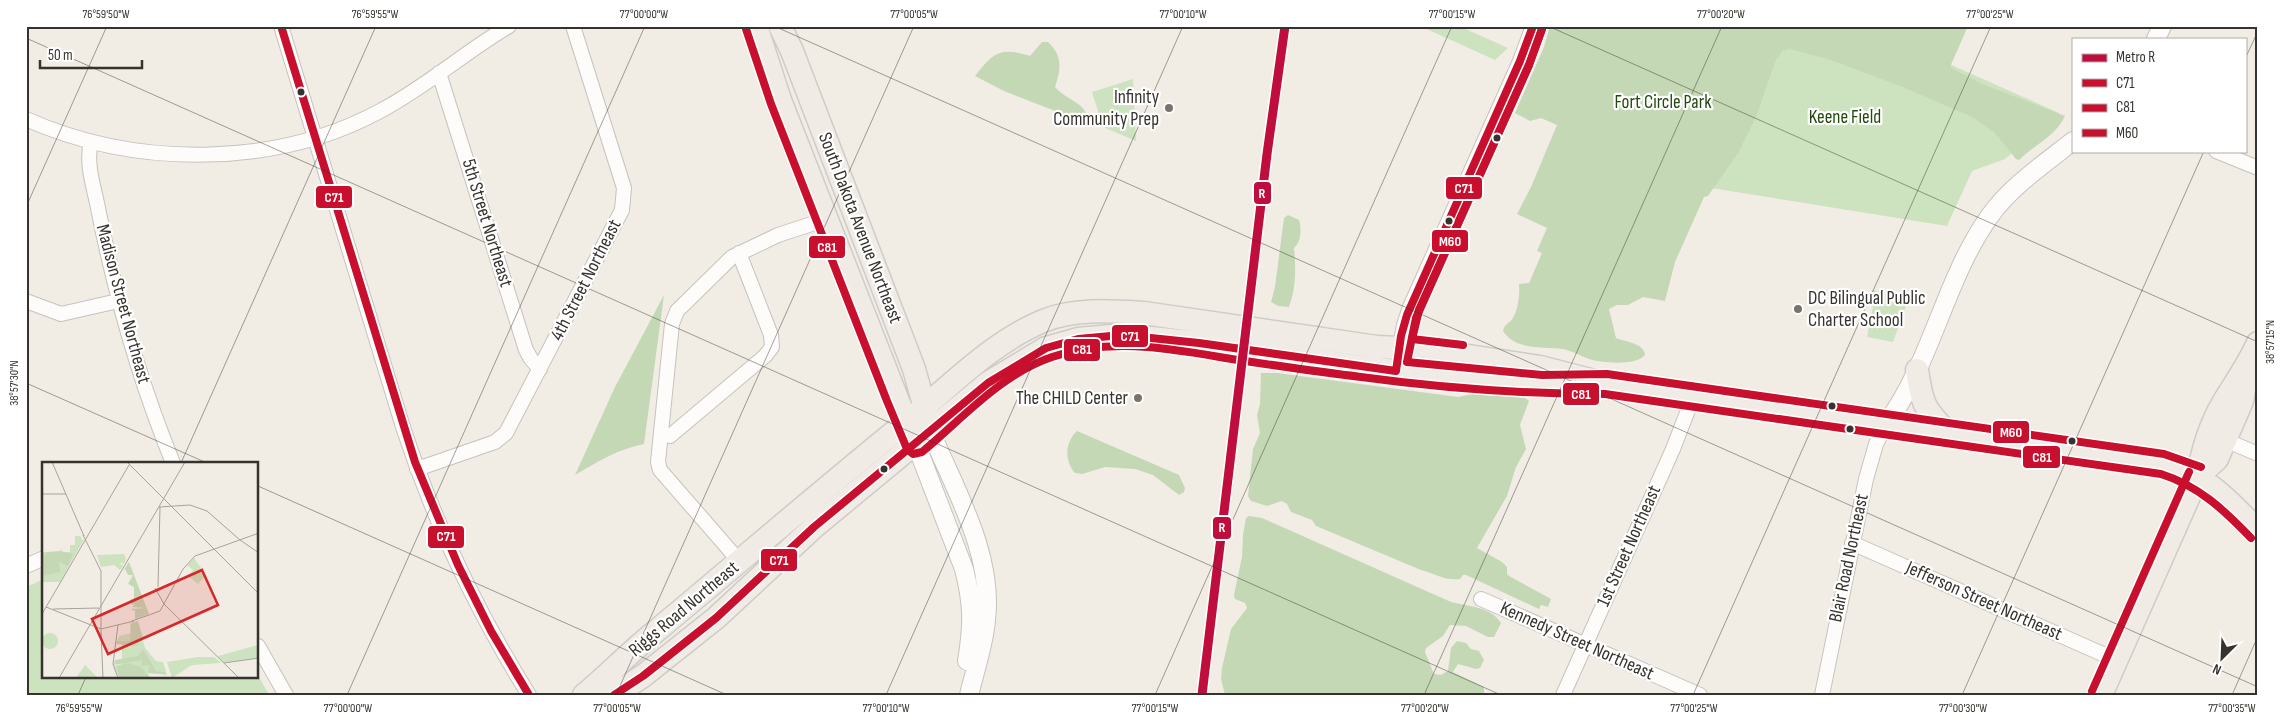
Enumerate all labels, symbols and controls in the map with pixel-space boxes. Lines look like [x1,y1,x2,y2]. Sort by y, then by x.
text: 76°59'50"W [82,7,130,22]
text: 76°59'55"W [352,7,398,22]
text: 77°00'00"W [620,7,668,22]
text: 77°00'05"W [890,7,938,22]
text: 77°00'10"W [1159,7,1207,22]
text: 77°00'15"W [1429,7,1475,22]
text: 77°00'20"W [1697,7,1745,22]
text: 77°00'25"W [1966,7,2014,22]
scale bar [40,38,142,70]
legend [2072,38,2246,152]
text: 50 m [48,46,73,65]
text: Metro R [2116,48,2155,67]
text: C71 [2116,74,2135,93]
place label: Infinity Community Prep [1053,86,1160,131]
unlabelled marker [296,87,306,97]
park label: Fort Circle Park [1615,91,1712,114]
text: C81 [2116,98,2136,117]
marker: Infinity Community Prep [1163,102,1175,114]
park label: Keene Field [1809,106,1881,129]
text: M60 [2116,124,2138,143]
street label: South Dakota Avenue Northeast [813,129,907,327]
unlabelled marker [1492,133,1502,143]
street label: 5th Street Northeast [457,156,517,290]
line badge: C71 [1445,176,1483,200]
text: C71 [1455,180,1474,197]
line badge: R [1253,181,1272,205]
line badge: C71 [315,185,353,209]
text: R [1259,185,1266,202]
text: C71 [325,189,344,206]
street label: 4th Street Northeast [546,215,626,344]
unlabelled marker [1444,216,1454,226]
street label: Madison Street Northeast [91,222,155,386]
line badge: M60 [1431,229,1469,253]
text: M60 [1439,233,1461,250]
line badge: C81 [808,235,846,259]
text: C81 [817,239,837,256]
place label: DC Bilingual Public Charter School [1808,287,1925,332]
marker: DC Bilingual Public Charter School [1792,303,1804,315]
text: 38°57'15"N [2263,320,2278,364]
line badge: C71 [1111,324,1149,348]
text: C71 [1121,328,1140,345]
line badge: C81 [1063,338,1101,362]
text: C81 [1072,341,1092,358]
text: 38°57'30"N [7,360,22,406]
line badge: C81 [1562,382,1600,406]
text: C81 [1571,386,1591,403]
place label: The CHILD Center [1016,387,1129,410]
marker: The CHILD Center [1132,392,1144,404]
unlabelled marker [1827,401,1837,411]
line badge: M60 [1992,420,2030,444]
unlabelled marker [1845,424,1855,434]
text: M60 [2000,424,2022,441]
unlabelled marker [2067,436,2077,446]
line badge: C81 [2022,445,2061,469]
text: C81 [2032,449,2052,466]
inset map [42,462,259,678]
unlabelled marker [879,464,889,474]
street label: 1st Street Northeast [1592,482,1666,610]
street label: Blair Road Northeast [1824,491,1874,624]
line badge: R [1212,516,1232,540]
text: R [1219,519,1226,536]
line badge: C71 [427,525,465,549]
text: C71 [437,528,456,545]
line badge: C71 [760,548,798,572]
text: C71 [770,552,789,569]
street label: Riggs Road Northeast [624,556,744,662]
street label: Jefferson Street Northeast [1901,556,2066,646]
street label: Kennedy Street Northeast [1497,597,1658,685]
north arrow [2196,634,2246,684]
text: N [2210,660,2224,679]
text: 76°59'55"W [56,701,102,716]
text: 77°00'00"W [324,701,372,716]
text: 77°00'05"W [593,701,641,716]
text: 77°00'10"W [862,701,910,716]
text: 77°00'15"W [1132,701,1178,716]
text: 77°00'20"W [1401,701,1449,716]
text: 77°00'25"W [1670,701,1718,716]
text: 77°00'30"W [1939,701,1987,716]
text: 77°00'35"W [2208,701,2256,716]

